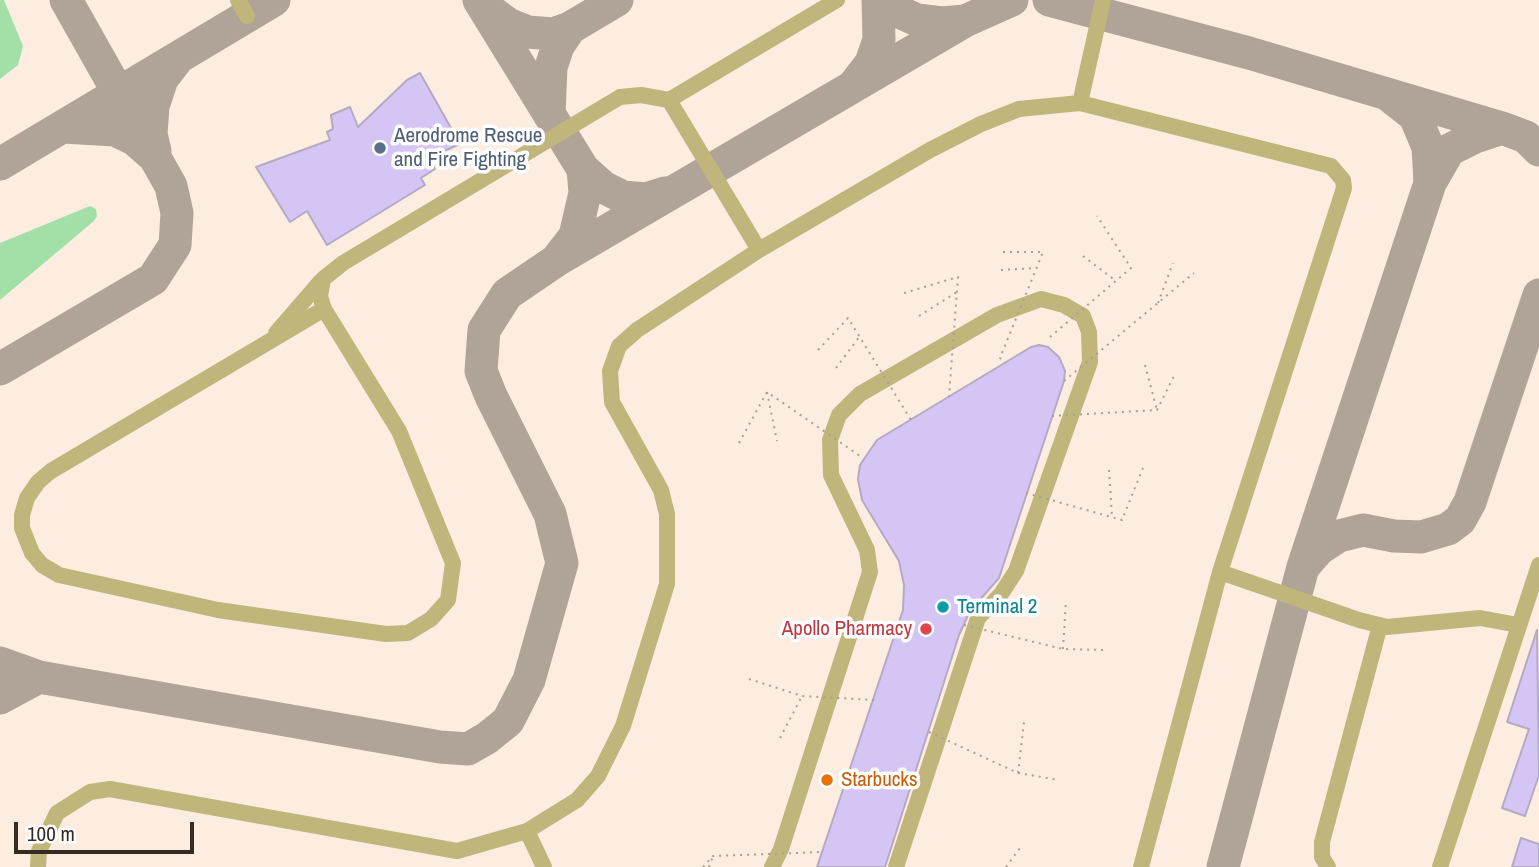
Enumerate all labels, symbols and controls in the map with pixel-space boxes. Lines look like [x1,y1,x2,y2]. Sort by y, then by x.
place label: Aerodrome Rescue and Fire Fighting [394,123,542,173]
marker: Aerodrome Rescue and Fire Fighting [372,140,388,156]
place label: Terminal 2 [957,594,1037,620]
marker: Terminal 2 [935,599,951,615]
place label: Apollo Pharmacy [782,616,912,642]
marker: Apollo Pharmacy [918,621,934,637]
place label: Starbucks [841,767,918,793]
marker: Starbucks [819,772,835,788]
scale bar [18,808,198,852]
text: 100 m [27,819,75,848]

